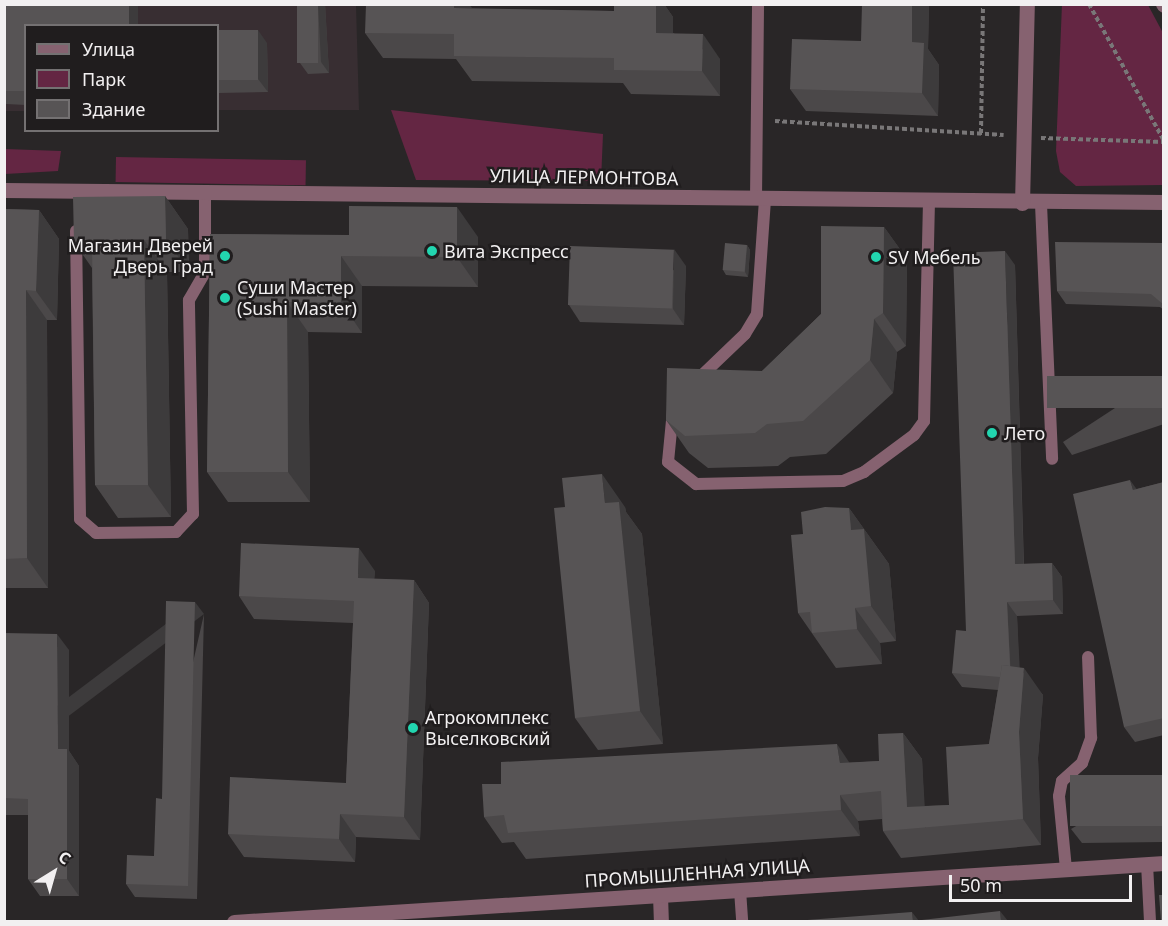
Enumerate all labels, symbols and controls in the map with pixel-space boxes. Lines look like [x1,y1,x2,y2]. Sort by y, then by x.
legend [24,24,219,132]
text: Улица [82,37,135,61]
text: Парк [82,67,126,91]
text: Здание [82,97,145,121]
street label: УЛИЦА ЛЕРМОНТОВА [490,165,678,189]
place label: Магазин Дверей Дверь Град [68,235,213,278]
place label: Вита Экспресс [444,240,569,262]
marker: Вита Экспресс [425,244,439,258]
place label: SV Мебель [888,246,981,268]
marker: Магазин Дверей Дверь Град [218,249,232,263]
marker: SV Мебель [869,250,883,264]
place label: Суши Мастер (Sushi Master) [237,277,357,320]
marker: Суши Мастер (Sushi Master) [218,291,232,305]
place label: Лето [1004,422,1045,444]
marker: Лето [985,426,999,440]
place label: Агрокомплекс Выселковский [425,707,550,750]
marker: Агрокомплекс Выселковский [406,721,420,735]
north arrow [24,842,84,902]
text: С [54,846,76,870]
street label: ПРОМЫШЛЕННАЯ УЛИЦА [584,854,810,892]
scale bar [952,863,1135,901]
text: 50 m [960,873,1002,897]

